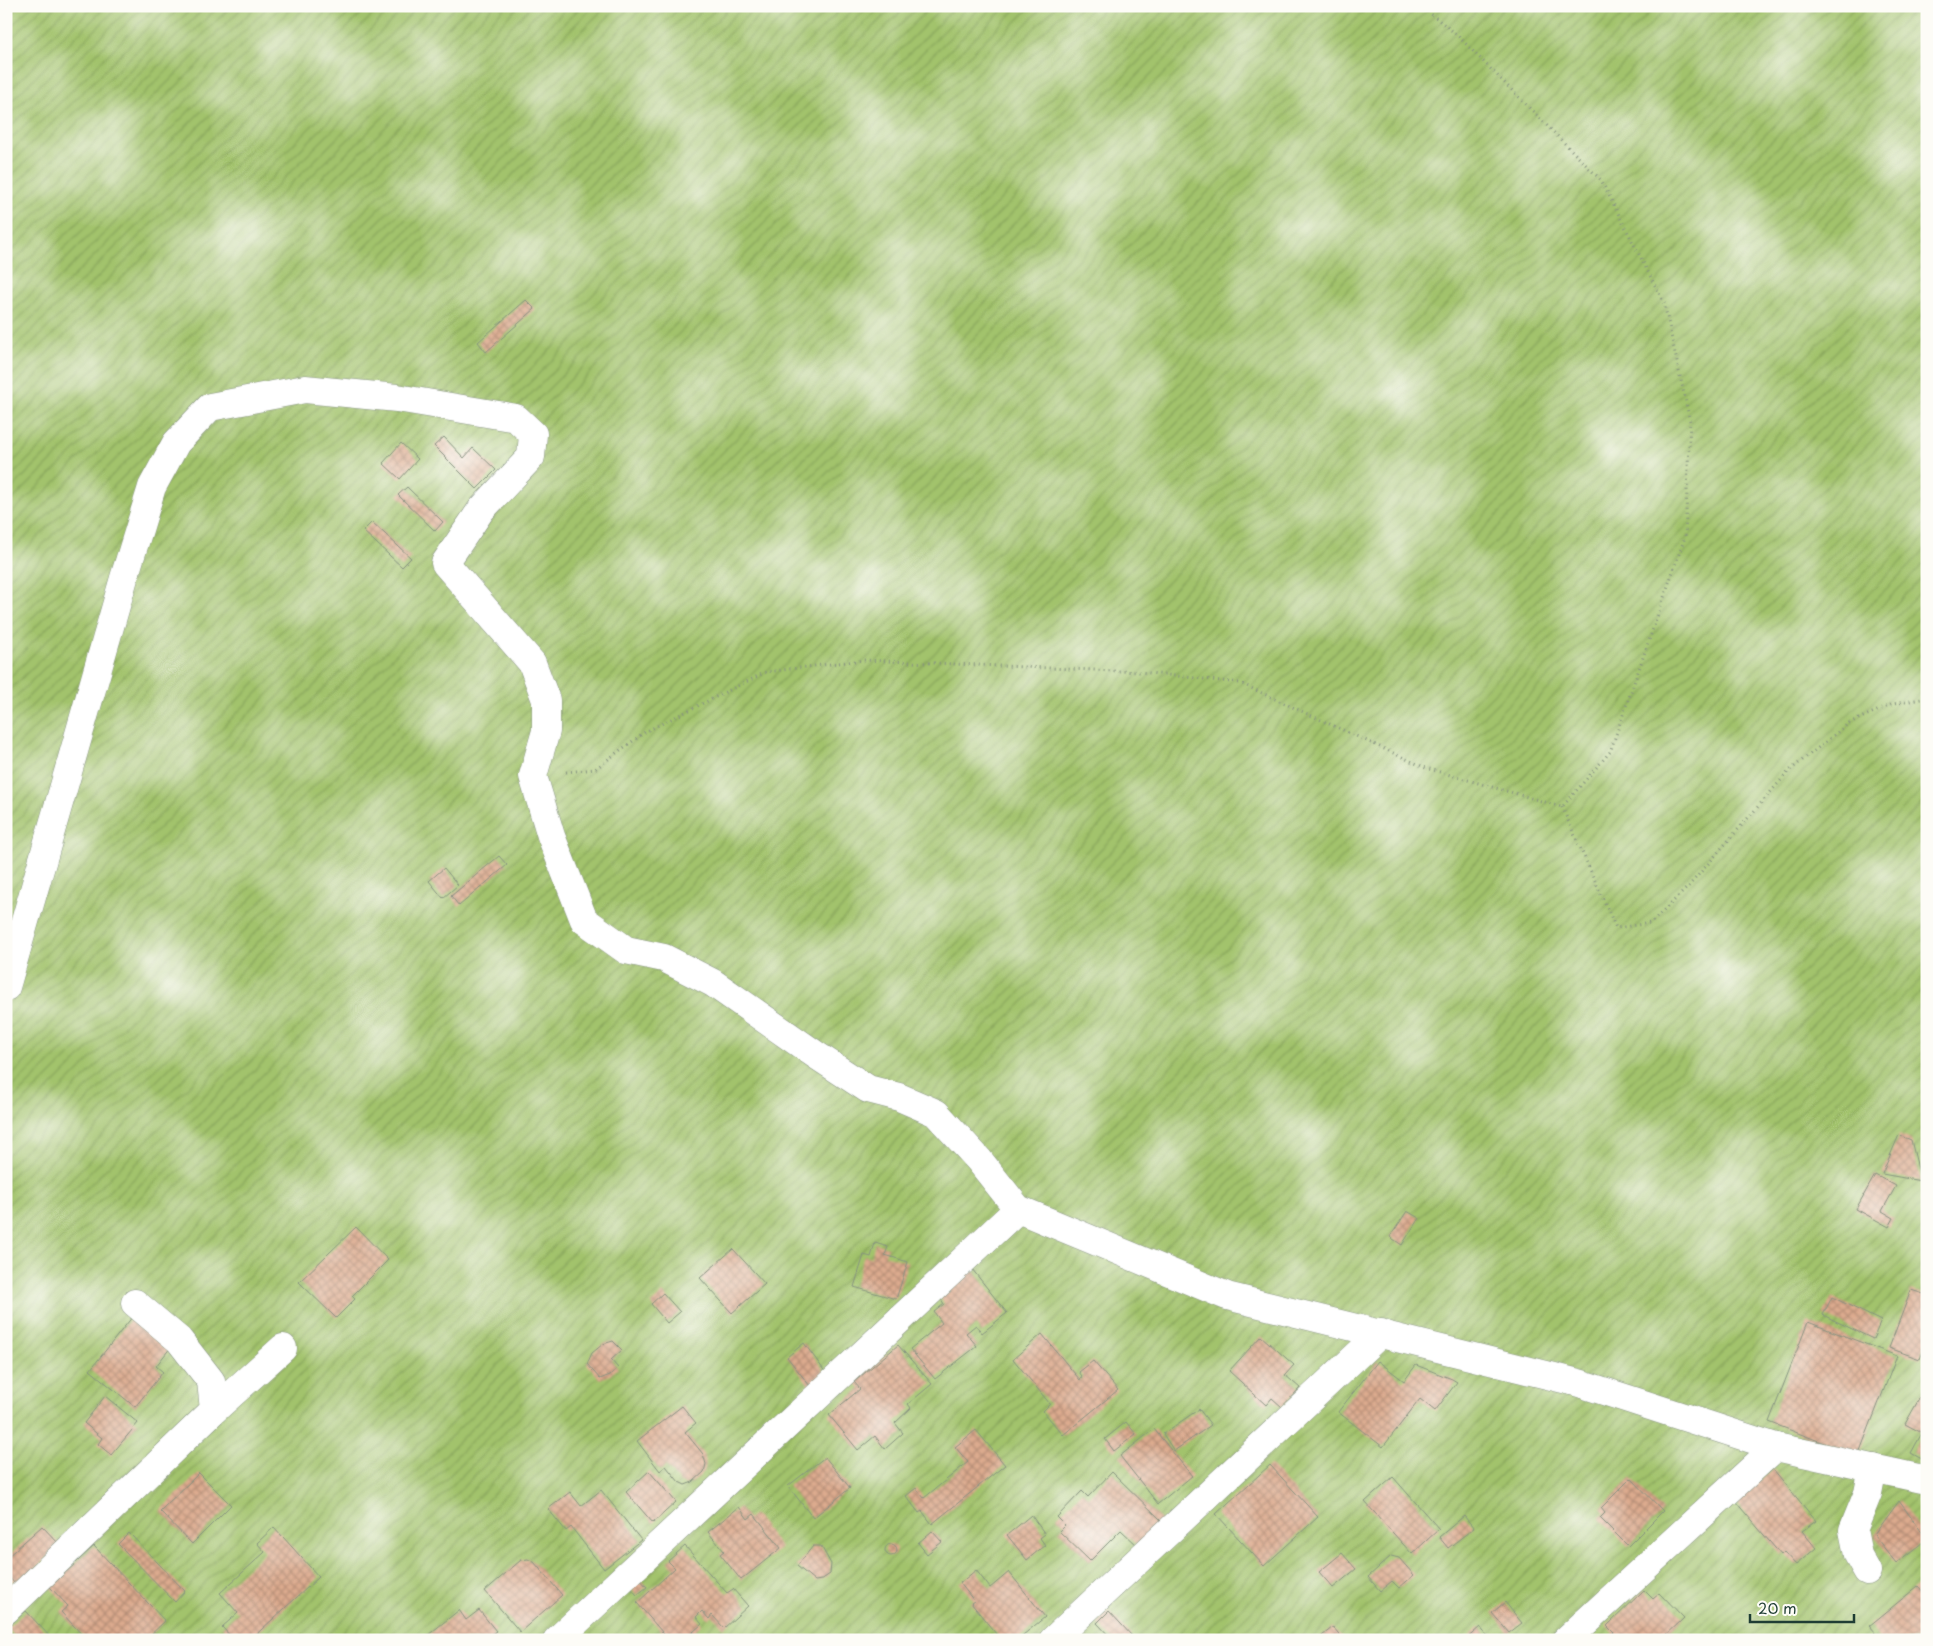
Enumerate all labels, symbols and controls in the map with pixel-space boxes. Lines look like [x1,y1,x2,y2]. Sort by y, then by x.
scale bar [1750,1591,1854,1623]
text: 20 m [1758,1596,1797,1619]

